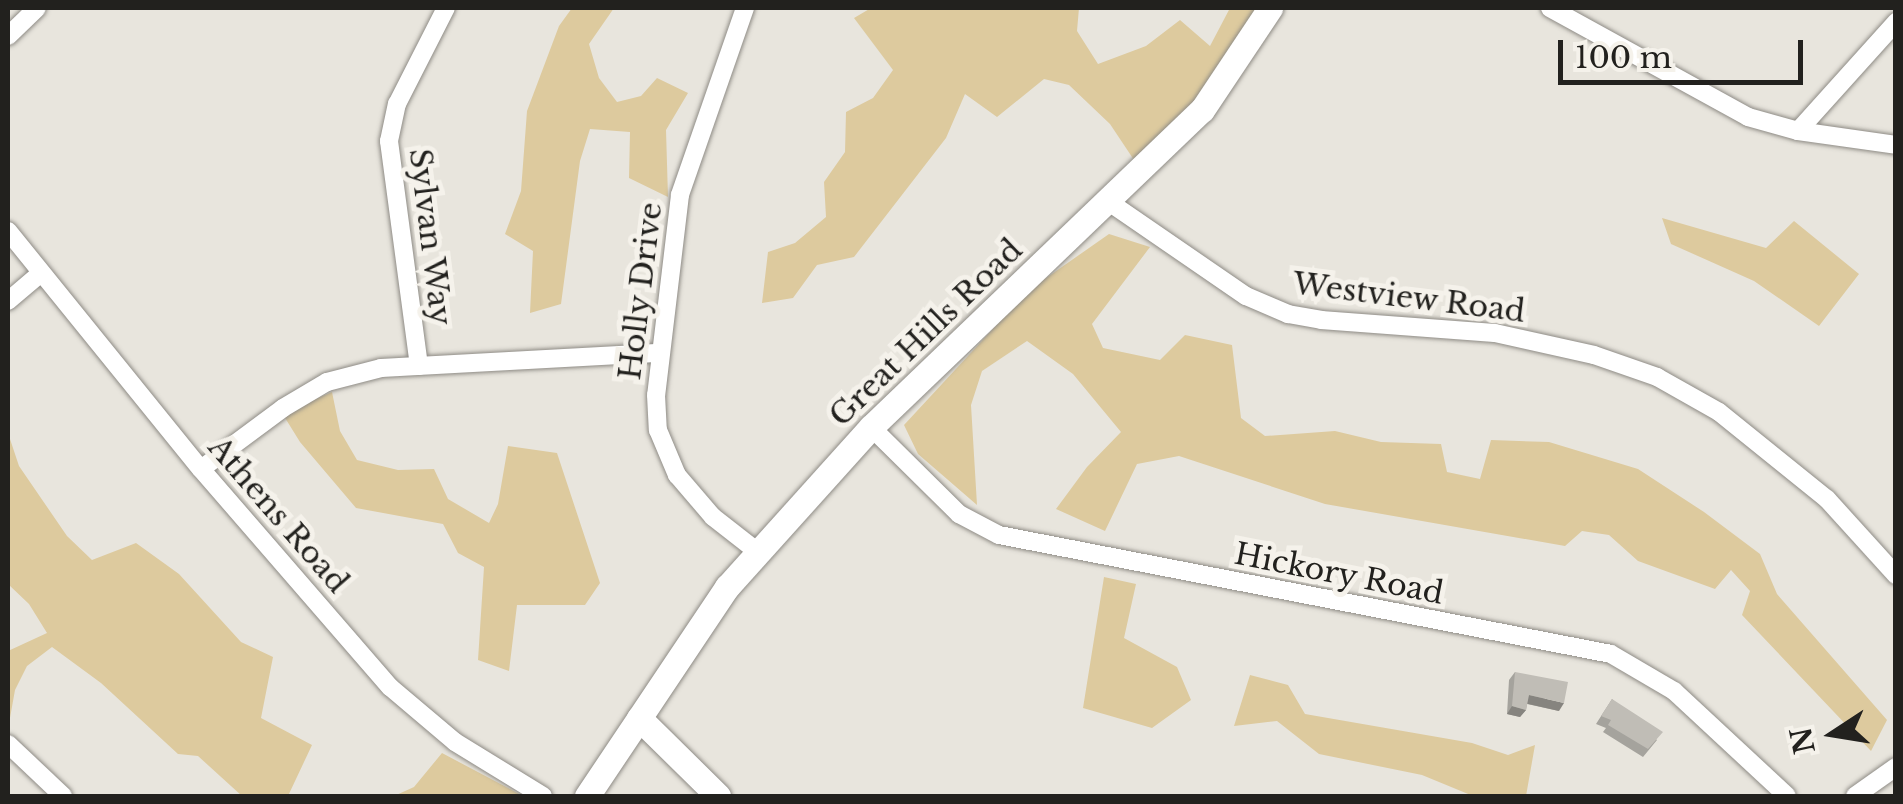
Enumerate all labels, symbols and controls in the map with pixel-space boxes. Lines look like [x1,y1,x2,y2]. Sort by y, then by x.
scale bar [1563,20,1808,82]
text: 100 m [1575,39,1672,76]
street label: Sylvan Way [401,146,459,328]
street label: Holly Drive [612,200,670,382]
street label: Great Hills Road [822,232,1030,434]
street label: Westview Road [1290,266,1528,330]
street label: Athens Road [200,430,356,600]
street label: Hickory Road [1231,536,1447,612]
north arrow [1783,684,1883,784]
text: N [1783,724,1823,757]

